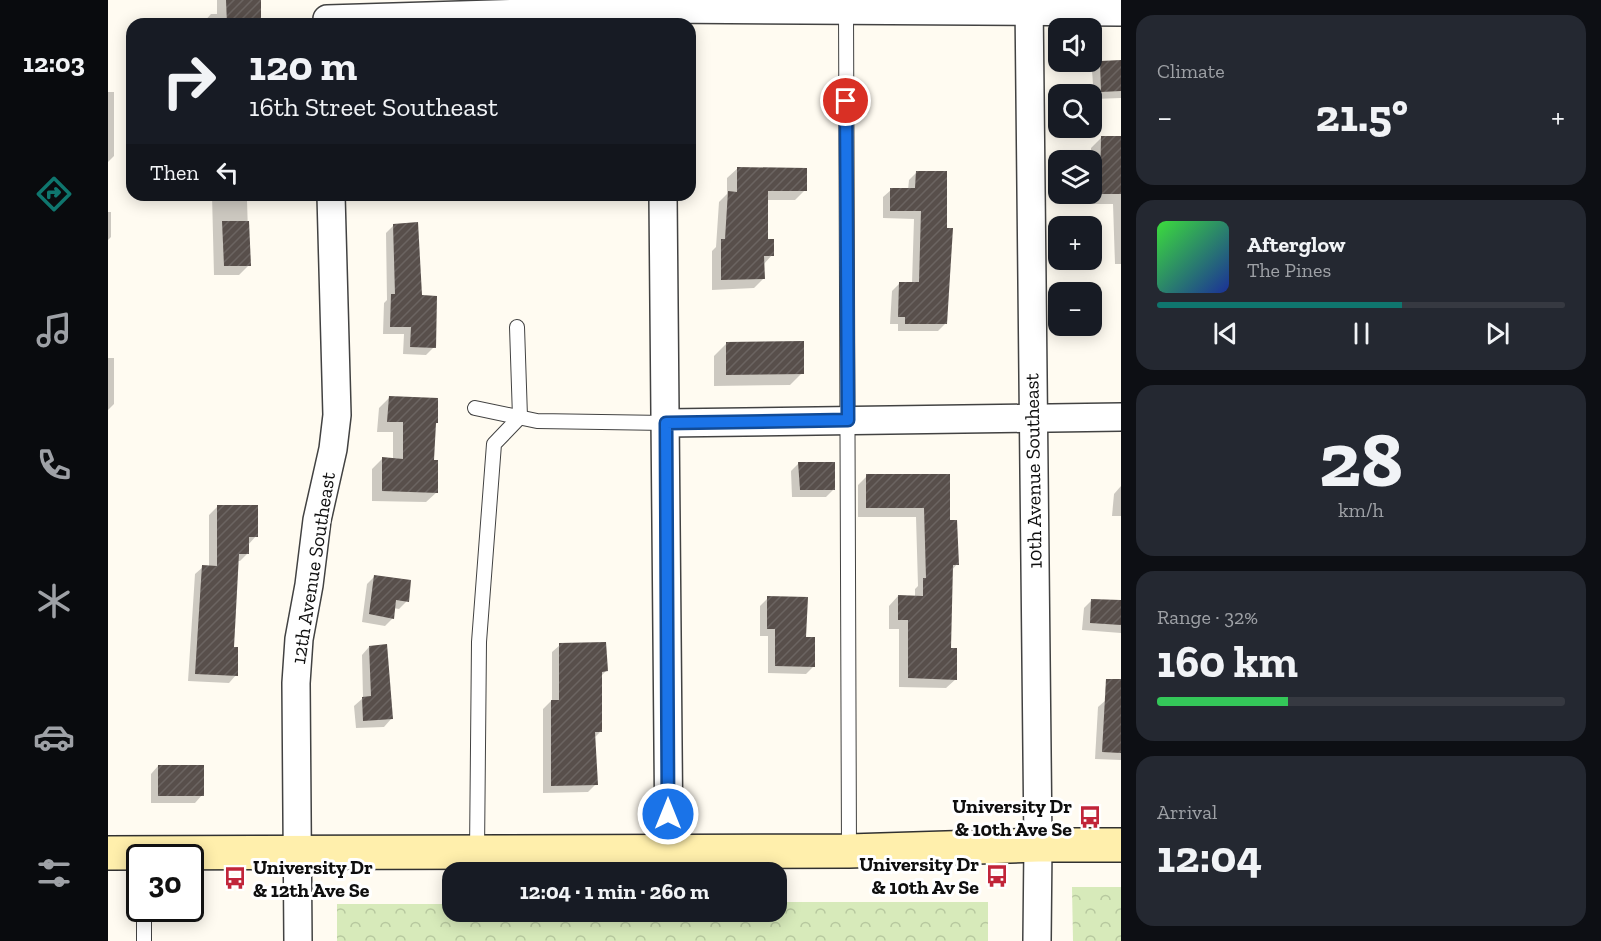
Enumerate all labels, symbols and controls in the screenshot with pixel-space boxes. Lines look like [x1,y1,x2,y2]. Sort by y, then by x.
map controls [1048,18,1102,336]
button: sound [1048,18,1102,72]
text: 120 m [249,40,357,91]
icon: right [150,42,228,120]
text: 12:03 [23,47,85,79]
text: Climate [1157,59,1225,83]
pin [820,75,871,126]
icon: arrive [829,84,862,117]
button: search [1048,84,1102,138]
text: 21.5° [1316,89,1408,143]
text: 16th Street Southeast [249,91,498,123]
text: − [1157,97,1172,136]
text: + [1551,97,1565,136]
button: layers [1048,150,1102,204]
icon: left [211,156,244,189]
text: Then [150,159,199,186]
icon: directions [33,173,75,215]
button: + [1048,216,1102,270]
text: Afterglow [1247,231,1345,258]
text: The Pines [1247,258,1331,282]
button: − [1048,282,1102,336]
icon: music [33,309,75,351]
icon: previous [1209,317,1242,350]
icon: pause [1345,317,1378,350]
icon: next [1481,317,1514,350]
street label: 10th Avenue Southeast [1019,372,1047,569]
text: 28 [1319,412,1403,506]
icon: phone [33,444,75,486]
street label: 12th Avenue Southeast [286,470,340,666]
text: km/h [1338,498,1384,522]
icon: climate [33,580,75,622]
text: Range · 32% [1157,605,1258,629]
text: 160 km [1157,635,1298,689]
icon: car [33,716,75,758]
position arrow [636,782,700,846]
place label: University Dr & 10th Ave Se [952,794,1072,841]
text: Arrival [1157,800,1217,824]
bus stop icon: University Dr & 10th Ave Se [1077,804,1103,830]
text: 12:04 [1157,830,1262,884]
speed limit sign: 30 [126,844,204,922]
icon: filters [33,852,75,894]
place label: University Dr & 10th Av Se [859,852,979,899]
place label: University Dr & 12th Ave Se [253,855,373,902]
bus stop icon: University Dr & 10th Av Se [984,863,1010,889]
bus stop icon: University Dr & 12th Ave Se [222,865,248,891]
text: 12:04 · 1 min · 260 m [520,878,709,905]

